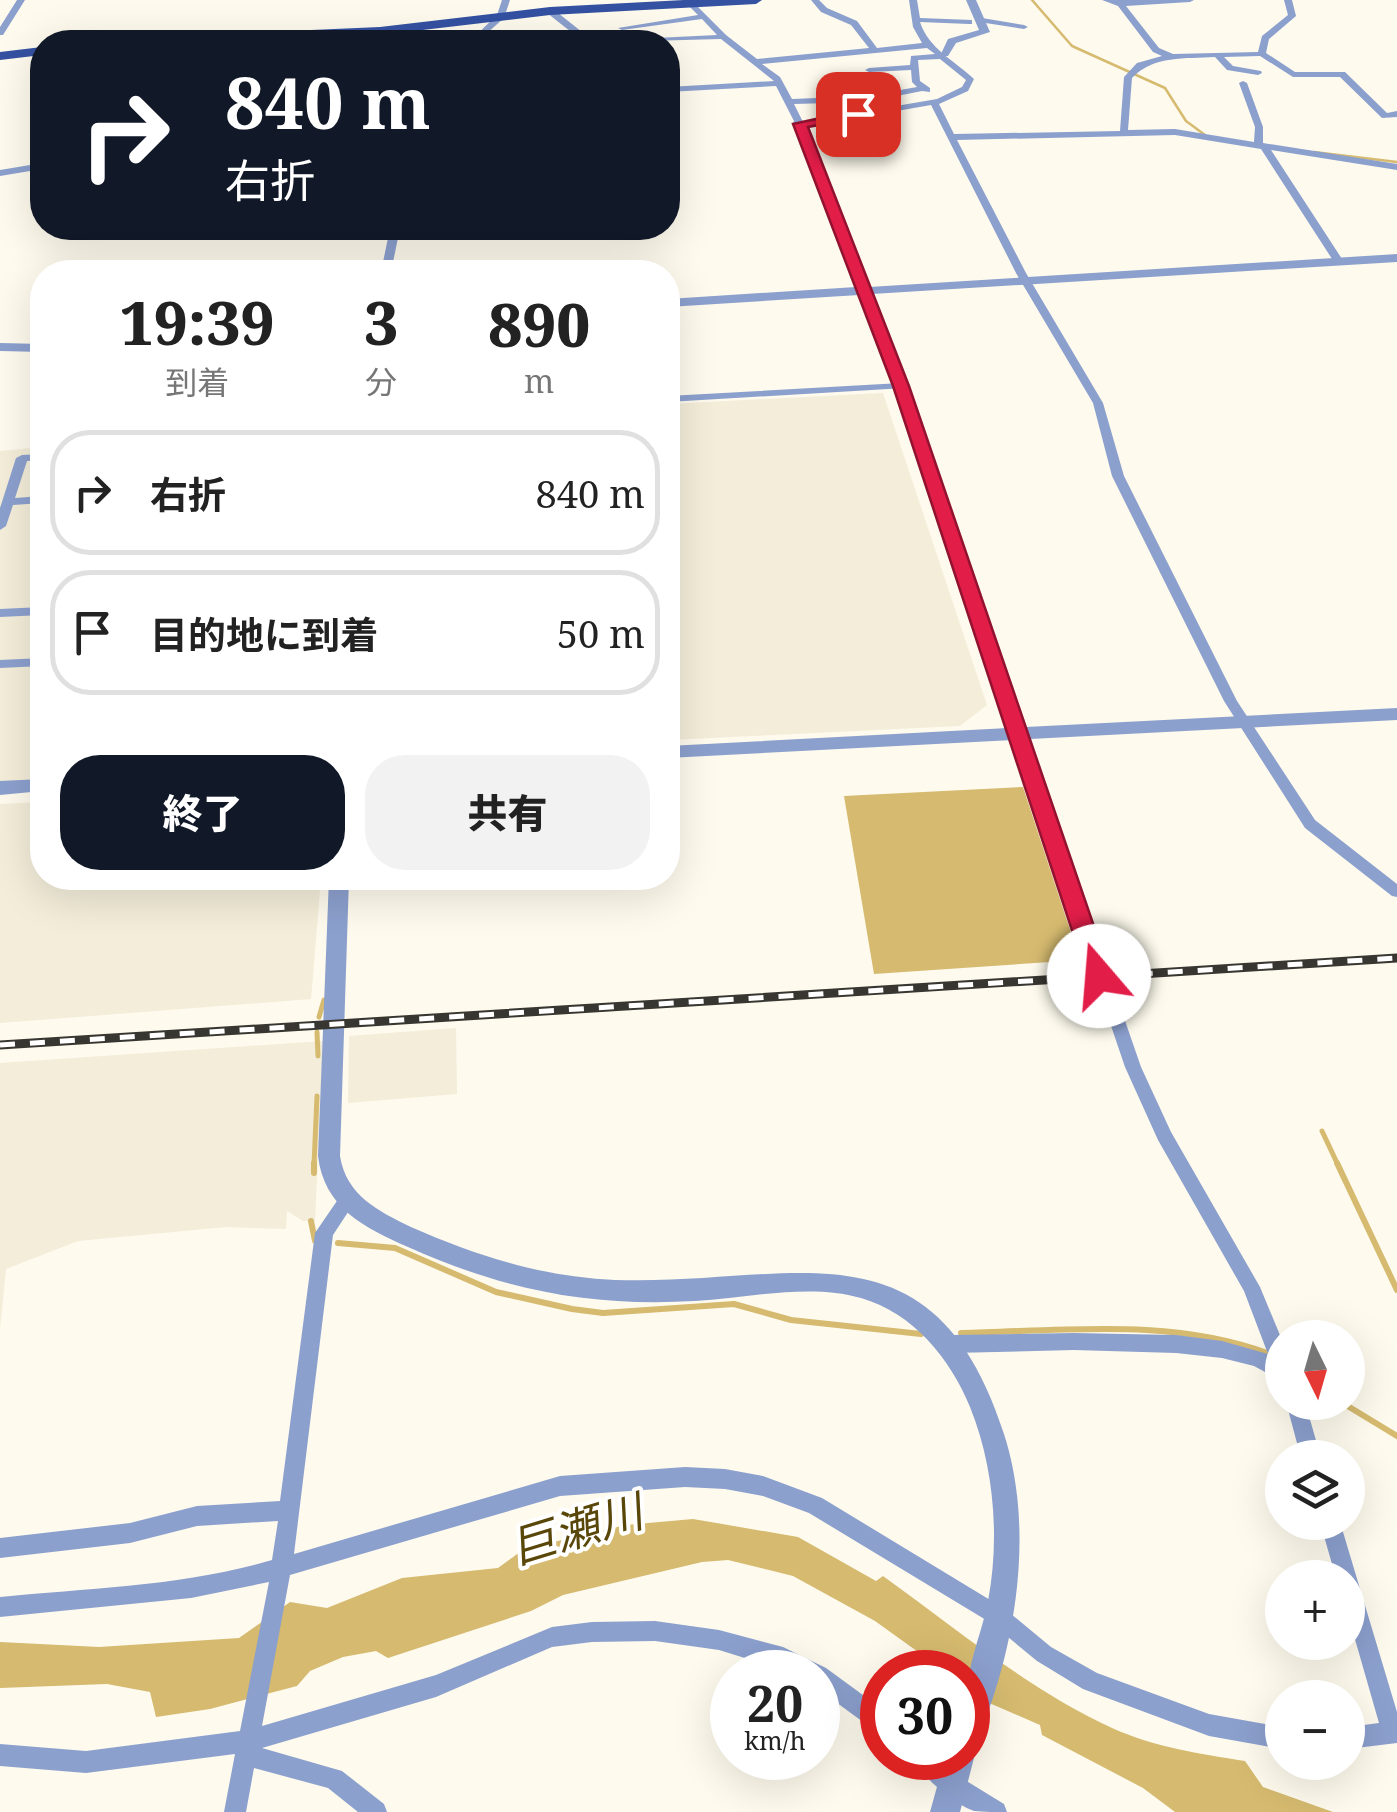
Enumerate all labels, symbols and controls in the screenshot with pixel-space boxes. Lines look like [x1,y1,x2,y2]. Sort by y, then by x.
text: 840 m [225,54,431,150]
icon: right [60,70,190,200]
pin [816,72,901,157]
icon: arrive [831,87,886,142]
text: 右折 [225,149,315,210]
text: 19:39 [120,281,275,363]
text: 3 [364,281,398,363]
text: 890 [488,283,590,365]
text: m [524,359,554,402]
text: 到着 [165,360,229,403]
text: 分 [365,360,397,403]
icon: right [65,465,120,520]
text: 840 m [535,467,645,519]
text: 右折 [150,468,226,520]
icon: arrive [65,605,120,660]
text: 50 m [557,607,645,659]
text: 目的地に到着 [150,608,378,660]
button: 終了 [60,755,345,870]
button: 共有 [365,755,650,870]
position arrow [1047,924,1151,1028]
north arrow [1265,1320,1365,1420]
map controls [1265,1320,1365,1780]
button: layers [1265,1440,1365,1540]
water label: 巨瀬川 [503,1478,653,1577]
button: + [1265,1560,1365,1660]
speed limit sign: 30 [860,1650,990,1780]
text: 20 [747,1669,803,1737]
button: − [1265,1680,1365,1780]
text: km/h [744,1723,806,1757]

